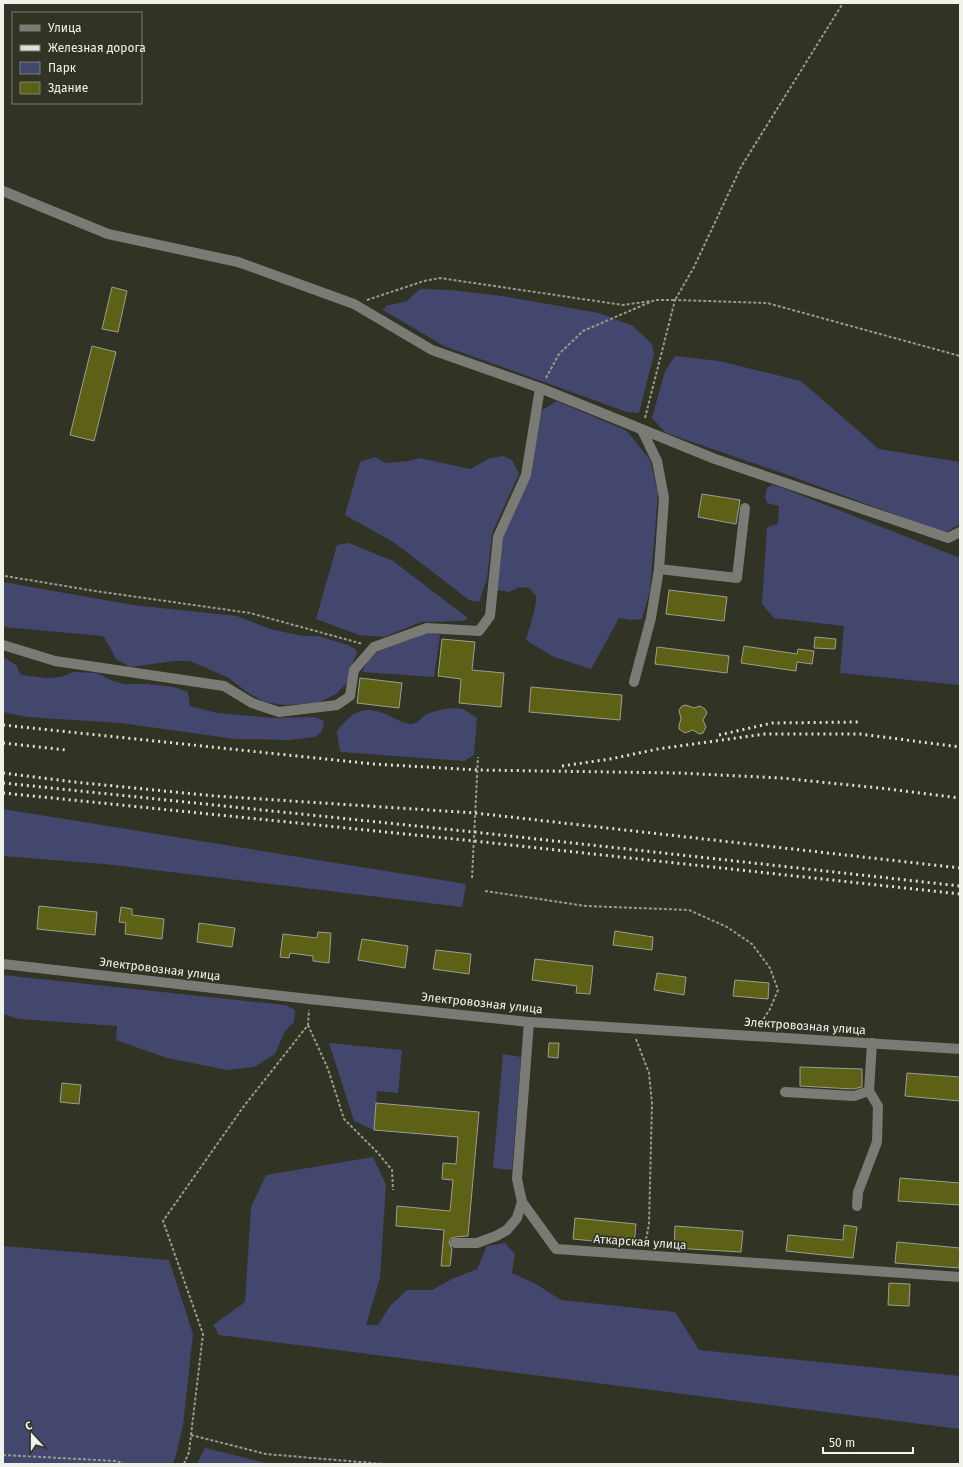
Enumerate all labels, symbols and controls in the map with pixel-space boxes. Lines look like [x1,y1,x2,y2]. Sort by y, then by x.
legend [12,12,142,104]
text: Улица [48,21,82,35]
text: Железная дорога [48,41,146,55]
text: Парк [48,61,77,75]
text: Здание [48,81,88,95]
street label: Электровозная улица [99,955,221,983]
street label: Электровозная улица [421,990,543,1016]
street label: Электровозная улица [744,1015,866,1037]
street label: Аткарская улица [593,1232,687,1252]
north arrow [12,1415,52,1455]
text: С [23,1419,35,1433]
scale bar [823,1429,913,1455]
text: 50 m [829,1436,855,1450]

